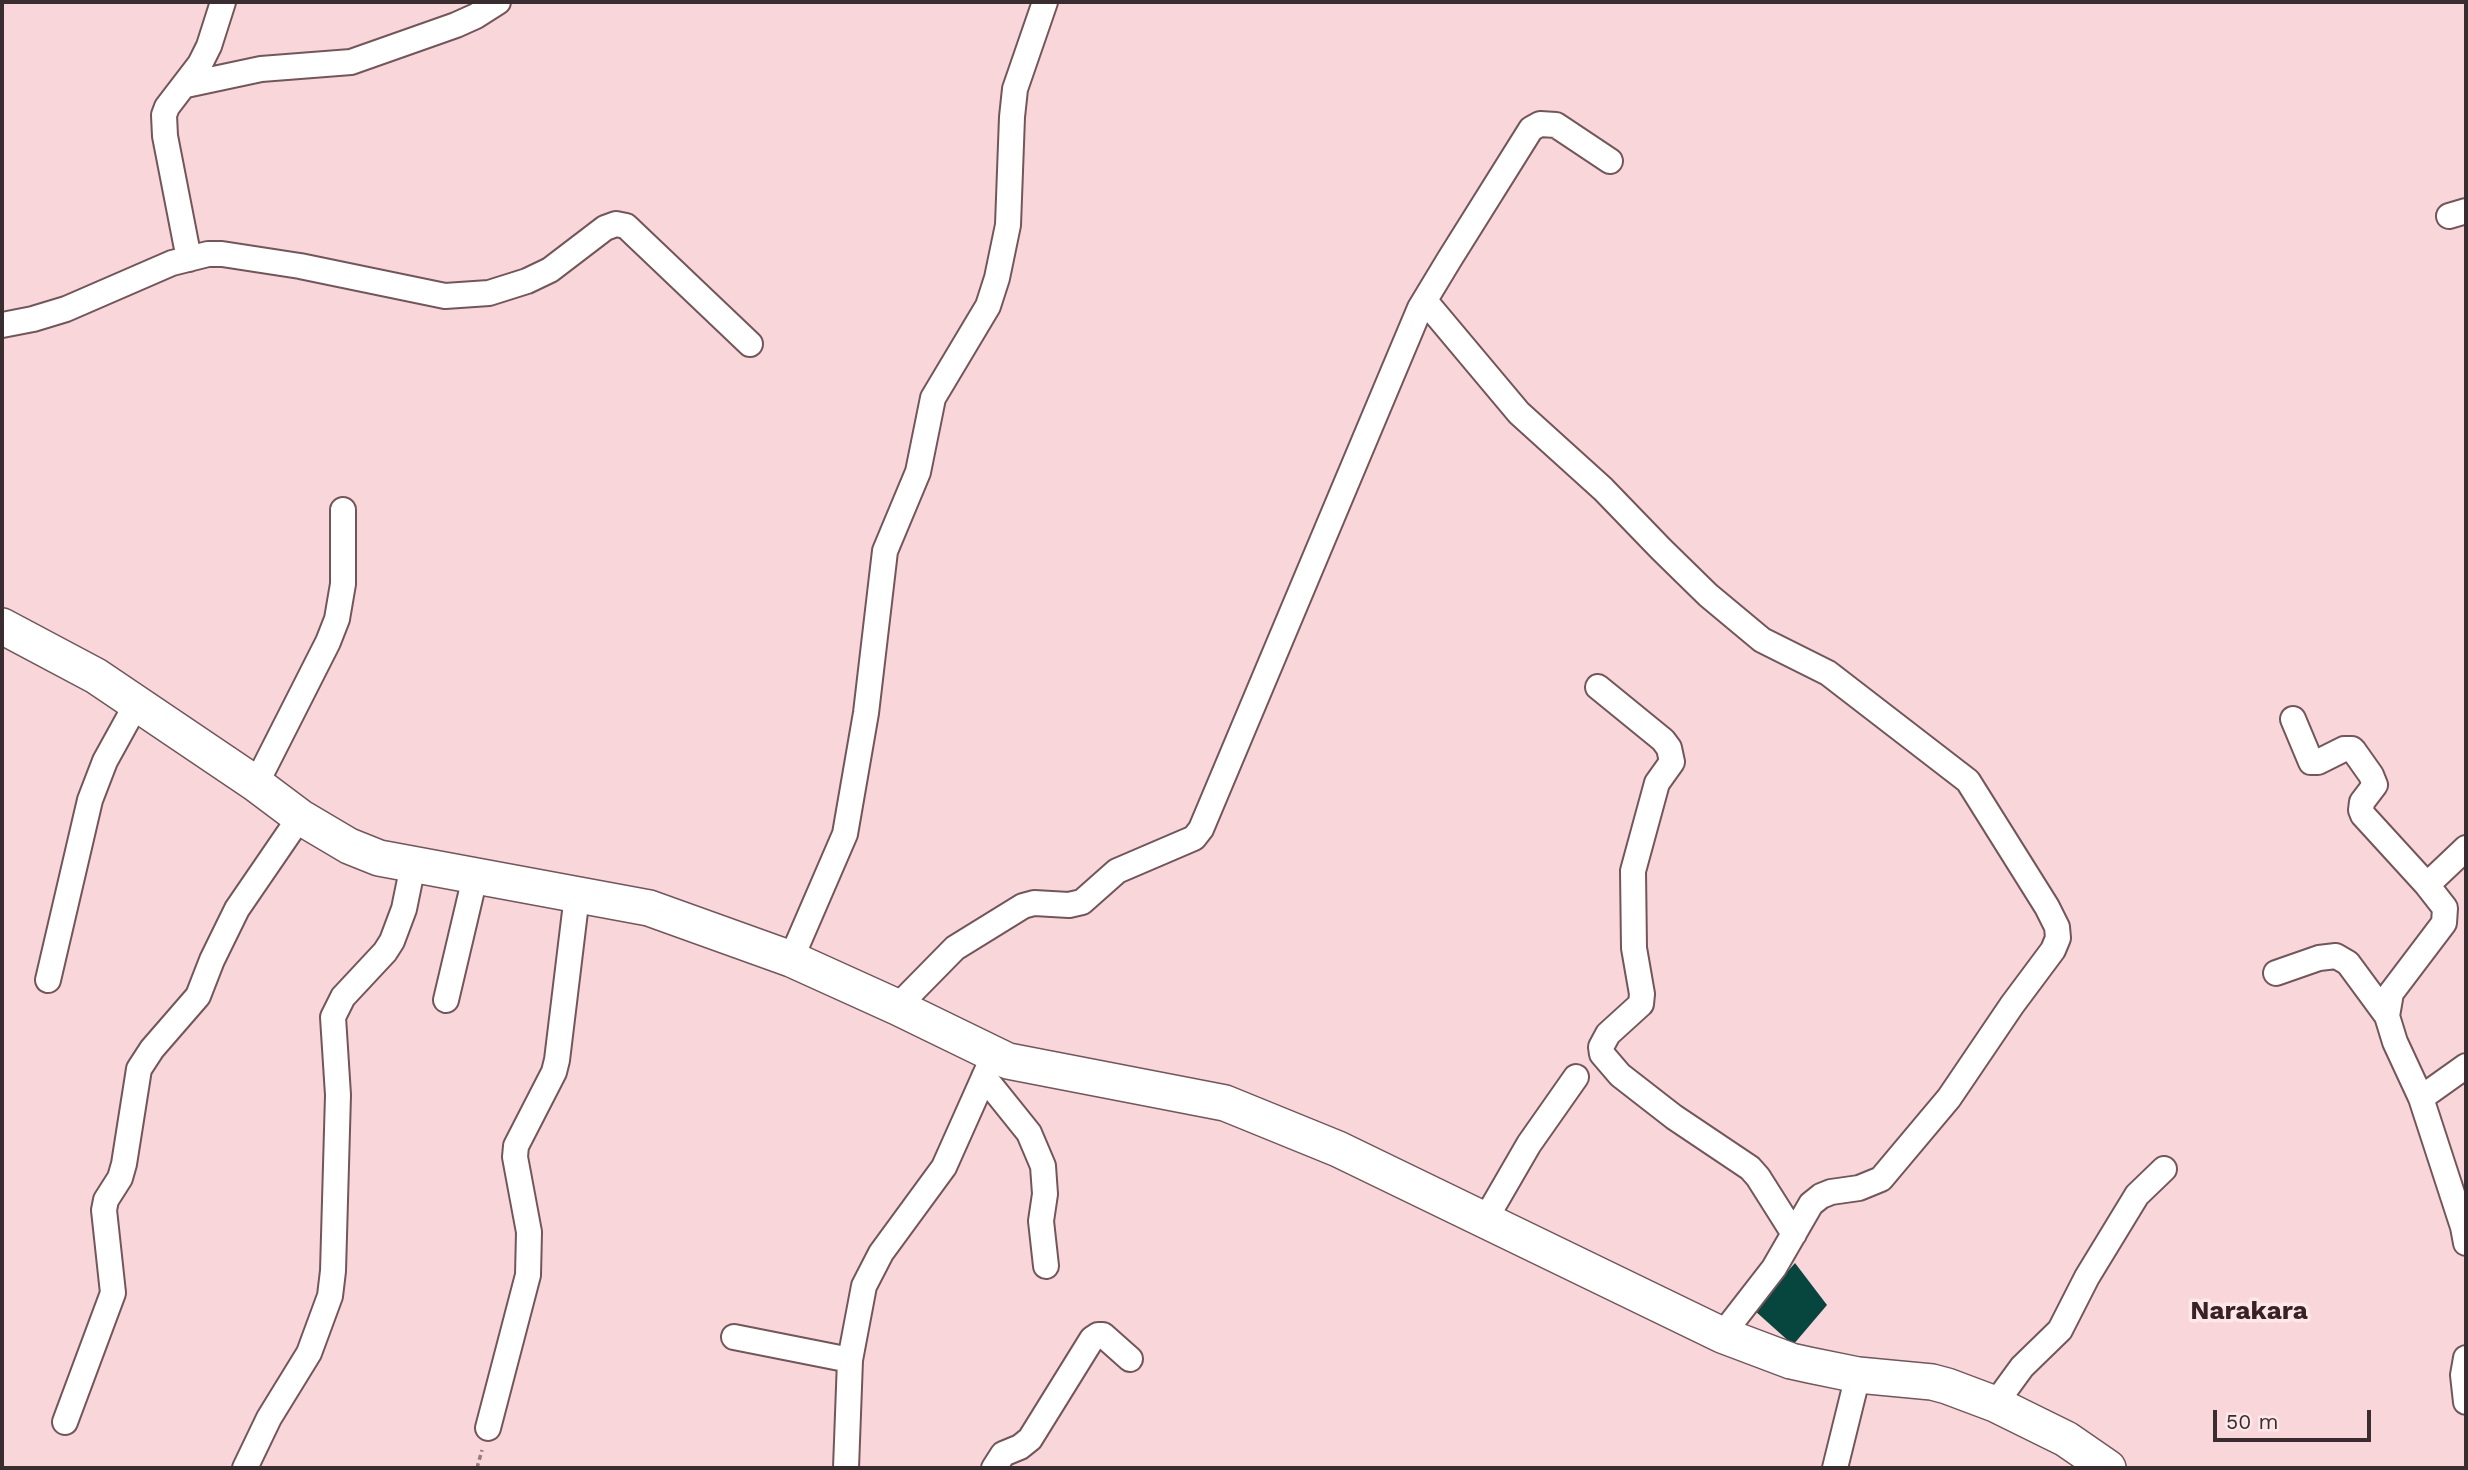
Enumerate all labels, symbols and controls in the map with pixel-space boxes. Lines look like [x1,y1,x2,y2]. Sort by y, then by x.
district label: Narakara [2190,1295,2308,1327]
scale bar [2216,1396,2374,1440]
text: 50 m [2226,1409,2278,1434]

